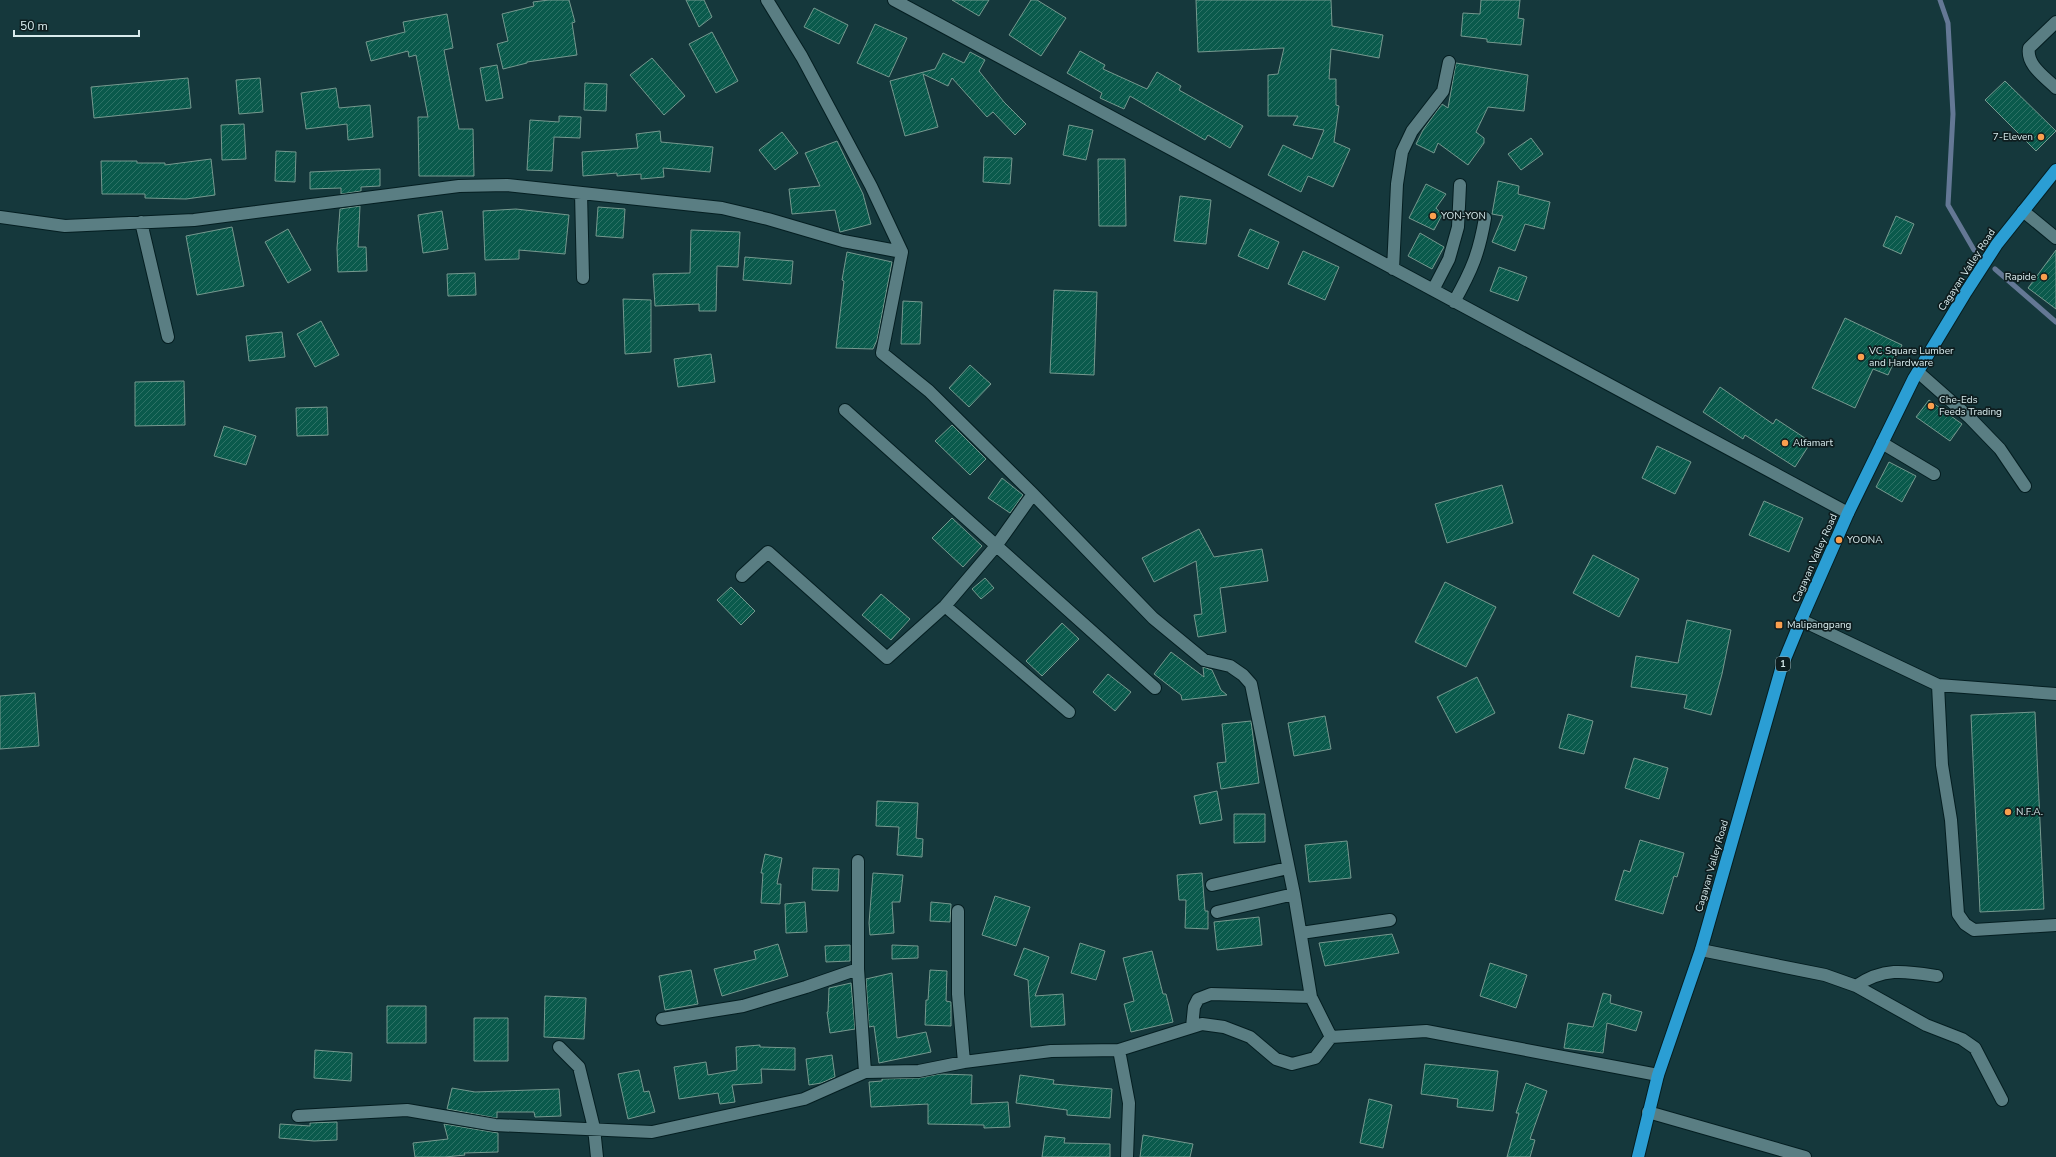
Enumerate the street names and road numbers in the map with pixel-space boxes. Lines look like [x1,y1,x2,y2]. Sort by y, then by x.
street label: Cagayan Valley Road [1935,226,1999,314]
street label: Cagayan Valley Road [1789,511,1841,604]
road number: 1 [1776,657,1790,671]
street label: Cagayan Valley Road [1692,818,1732,914]

